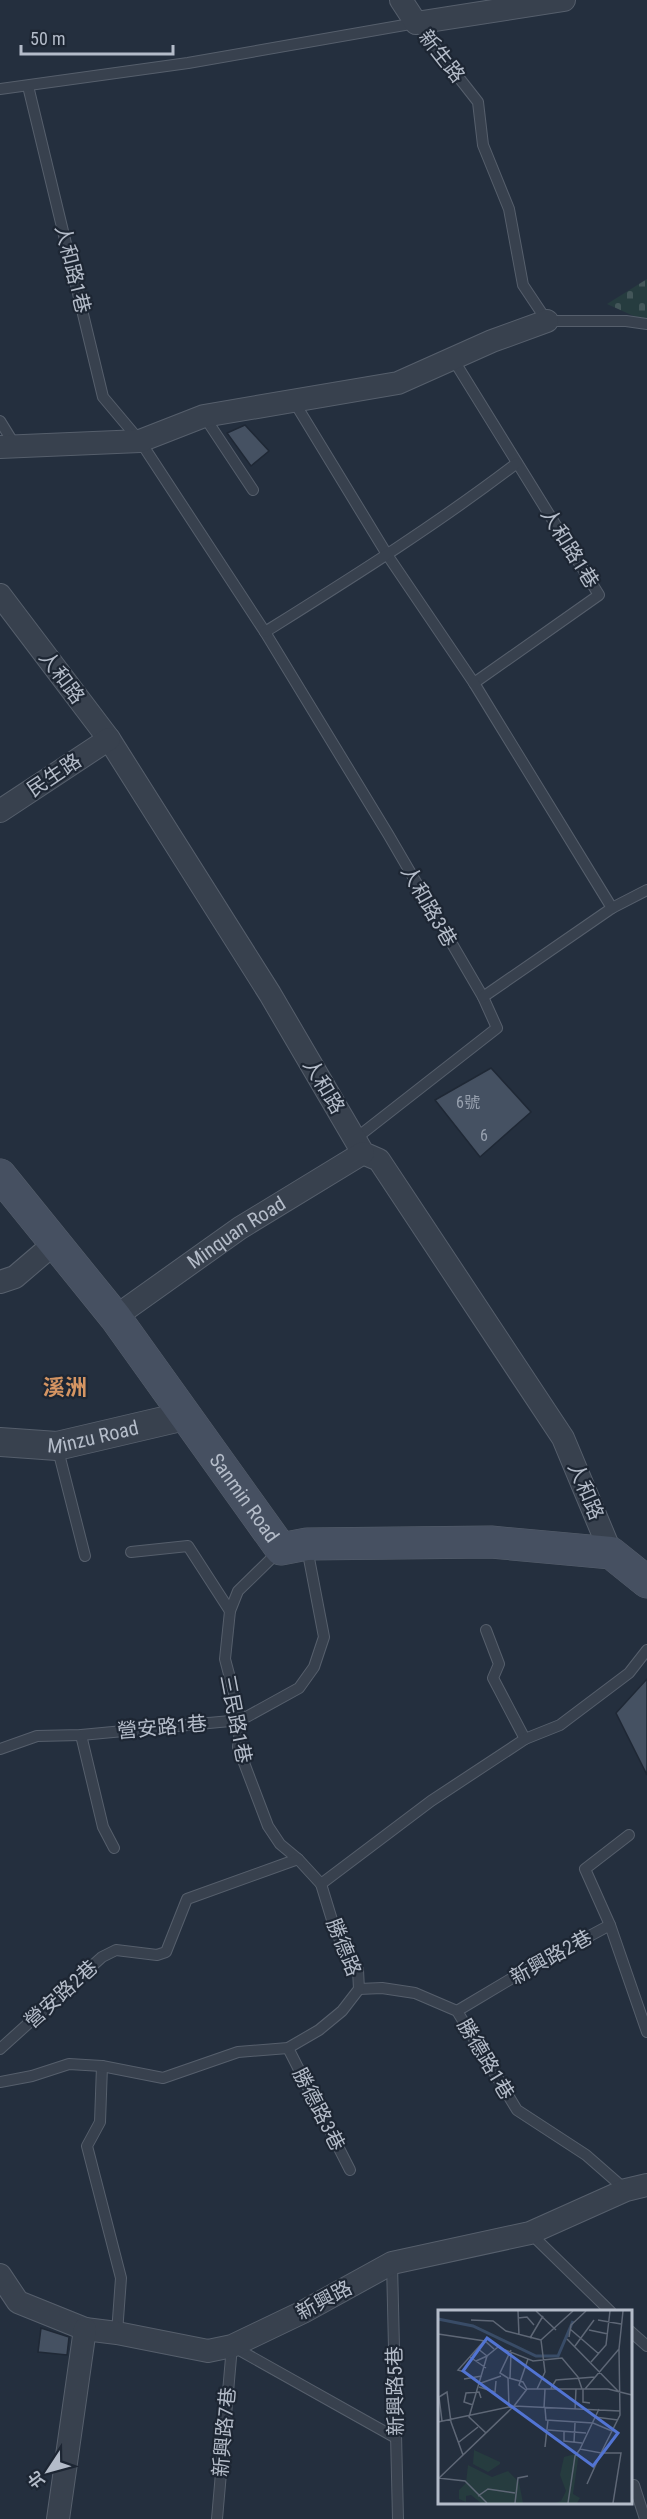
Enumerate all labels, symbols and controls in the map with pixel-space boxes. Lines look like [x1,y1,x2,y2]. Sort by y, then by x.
scale bar [21,18,172,56]
street label: 新生路 [414,25,470,87]
text: 50 m [30,28,65,49]
street label: 人和路1巷 [50,222,96,316]
street label: 人和路1巷 [536,504,604,592]
street label: 人和路 [34,646,90,708]
street label: 民生路 [22,748,86,802]
street label: 人和路3巷 [396,861,462,951]
street label: 人和路 [298,1054,350,1118]
house number: 6號 [456,1093,480,1112]
house number: 6 [480,1126,488,1145]
street label: Minquan Road [183,1191,290,1274]
district label: 溪洲 [43,1375,87,1400]
street label: Minzu Road [47,1415,141,1458]
street label: Sanmin Road [204,1449,284,1547]
street label: 人和路 [563,1459,609,1523]
street label: 三民路1巷 [216,1673,256,1765]
street label: 營安路1巷 [116,1711,208,1743]
street label: 勝德路 [322,1915,366,1979]
street label: 新興路2巷 [506,1925,596,1989]
street label: 營安路2巷 [20,1955,102,2033]
street label: 勝德路1巷 [453,2014,519,2104]
street label: 勝德路3巷 [288,2064,350,2154]
street label: 新興路 [292,2275,356,2325]
inset map [438,2310,632,2504]
street label: 新興路5巷 [382,2346,408,2436]
street label: 新興路7巷 [208,2386,240,2478]
north arrow [18,2441,78,2501]
text: 北 [24,2467,49,2492]

